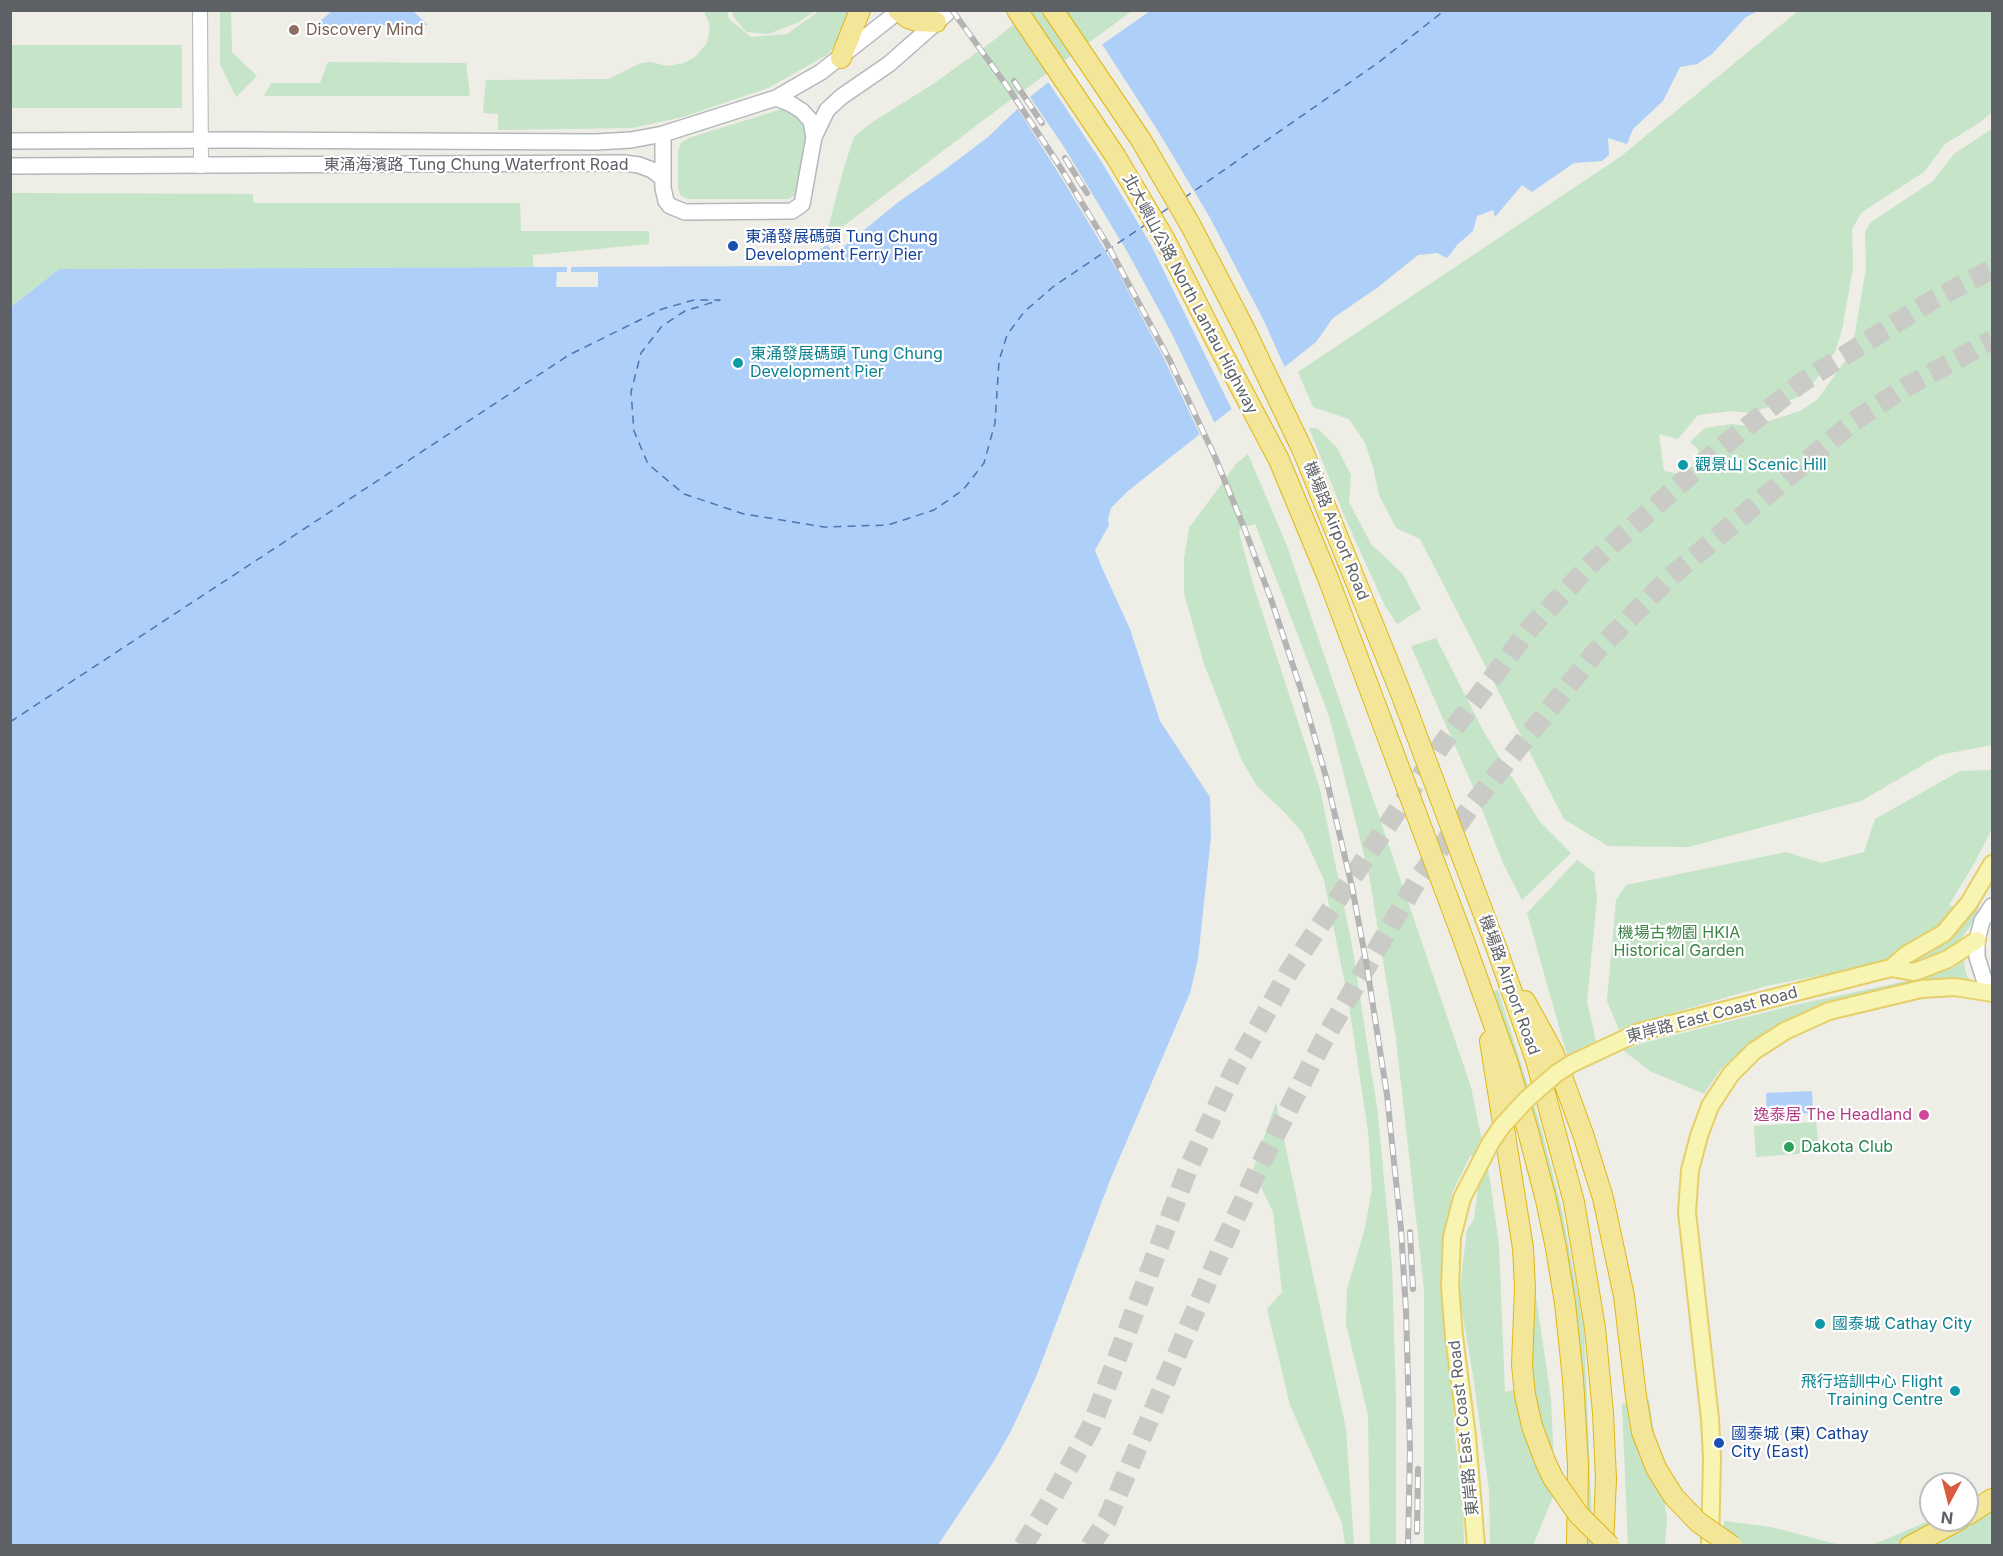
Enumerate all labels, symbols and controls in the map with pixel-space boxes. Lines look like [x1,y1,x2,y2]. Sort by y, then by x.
place label: Discovery Mind [306,20,424,40]
marker: Discovery Mind [287,23,301,37]
street label: 東涌海濱路 Tung Chung Waterfront Road [324,155,628,175]
street label: 北大嶼山公路 North Lantau Highway [1118,171,1262,417]
place label: 東涌發展碼頭 Tung Chung Development Ferry Pier [745,227,938,265]
marker: 東涌發展碼頭 Tung Chung Development Ferry Pier [726,239,740,253]
place label: 東涌發展碼頭 Tung Chung Development Pier [750,344,943,382]
marker: 東涌發展碼頭 Tung Chung Development Pier [731,356,745,370]
place label: 觀景山 Scenic Hill [1695,455,1827,475]
marker: 觀景山 Scenic Hill [1676,458,1690,472]
street label: 機場路 Airport Road [1299,459,1373,603]
street label: 機場路 Airport Road [1475,912,1543,1058]
park label: 機場古物園 HKIA Historical Garden [1614,923,1744,961]
street label: 東岸路 East Coast Road [1624,983,1800,1047]
place label: 逸泰居 The Headland [1754,1105,1912,1125]
marker: 逸泰居 The Headland [1917,1108,1931,1122]
place label: Dakota Club [1801,1137,1893,1157]
marker: Dakota Club [1782,1140,1796,1154]
place label: 國泰城 Cathay City [1832,1314,1972,1334]
marker: 國泰城 Cathay City [1813,1317,1827,1331]
street label: 東岸路 East Coast Road [1445,1339,1483,1517]
place label: 飛行培訓中心 Flight Training Centre [1801,1372,1943,1410]
marker: 飛行培訓中心 Flight Training Centre [1948,1384,1962,1398]
place label: 國泰城 (東) Cathay City (East) [1731,1424,1869,1462]
marker: 國泰城 (東) Cathay City (East) [1712,1436,1726,1450]
north arrow [1919,1472,1979,1532]
text: N [1940,1507,1954,1529]

